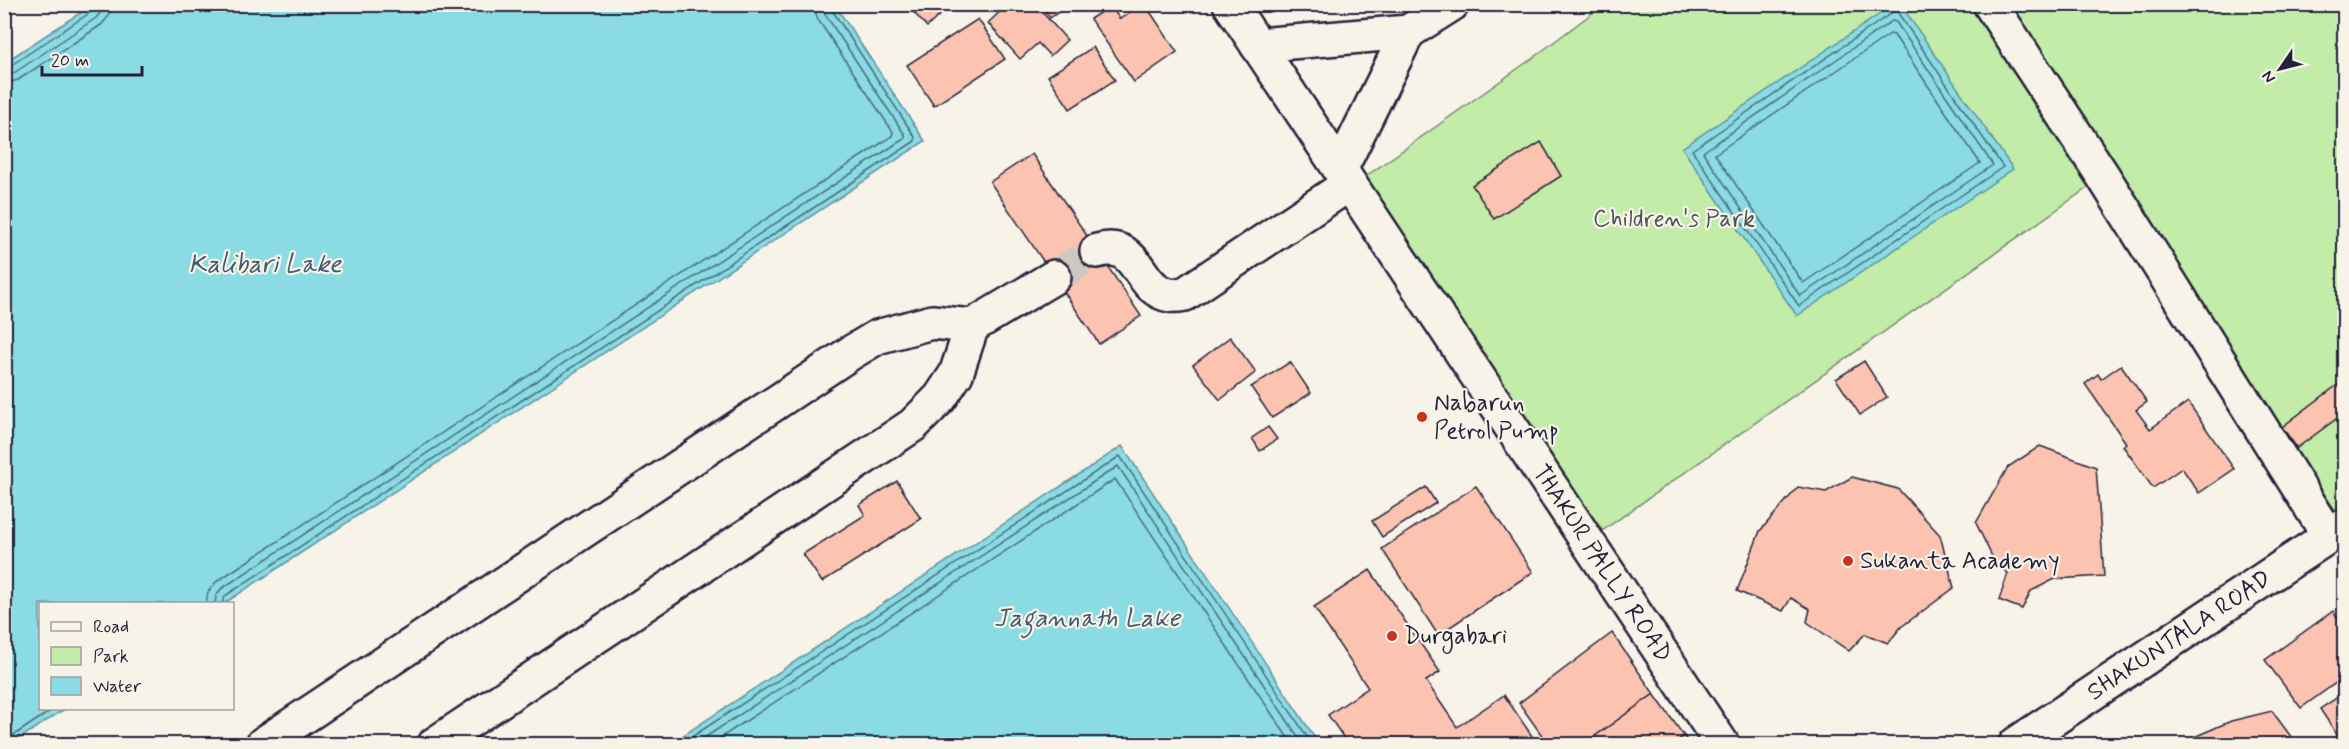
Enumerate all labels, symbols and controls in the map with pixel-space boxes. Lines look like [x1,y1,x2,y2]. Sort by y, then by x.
scale bar [42,39,142,77]
north arrow [2250,39,2310,99]
text: 20 m [51,49,89,73]
text: N [2257,66,2281,87]
park label: Children's Park [1593,204,1755,235]
water label: Kalibari Lake [188,248,343,282]
place label: Nabarun Petrol Pump [1434,388,1559,447]
marker: Nabarun Petrol Pump [1415,410,1429,424]
street label: THAKUR PALLY ROAD [1525,459,1679,668]
place label: Sukanta Academy [1860,546,2060,577]
marker: Sukanta Academy [1841,554,1855,568]
street label: SHAKUNTALA ROAD [2081,563,2277,708]
legend [39,602,234,710]
water label: Jagannath Lake [994,602,1181,639]
text: Road [93,615,129,639]
place label: Durgabari [1404,621,1507,654]
marker: Durgabari [1385,629,1399,643]
text: Park [93,645,129,669]
text: Water [93,675,142,699]

